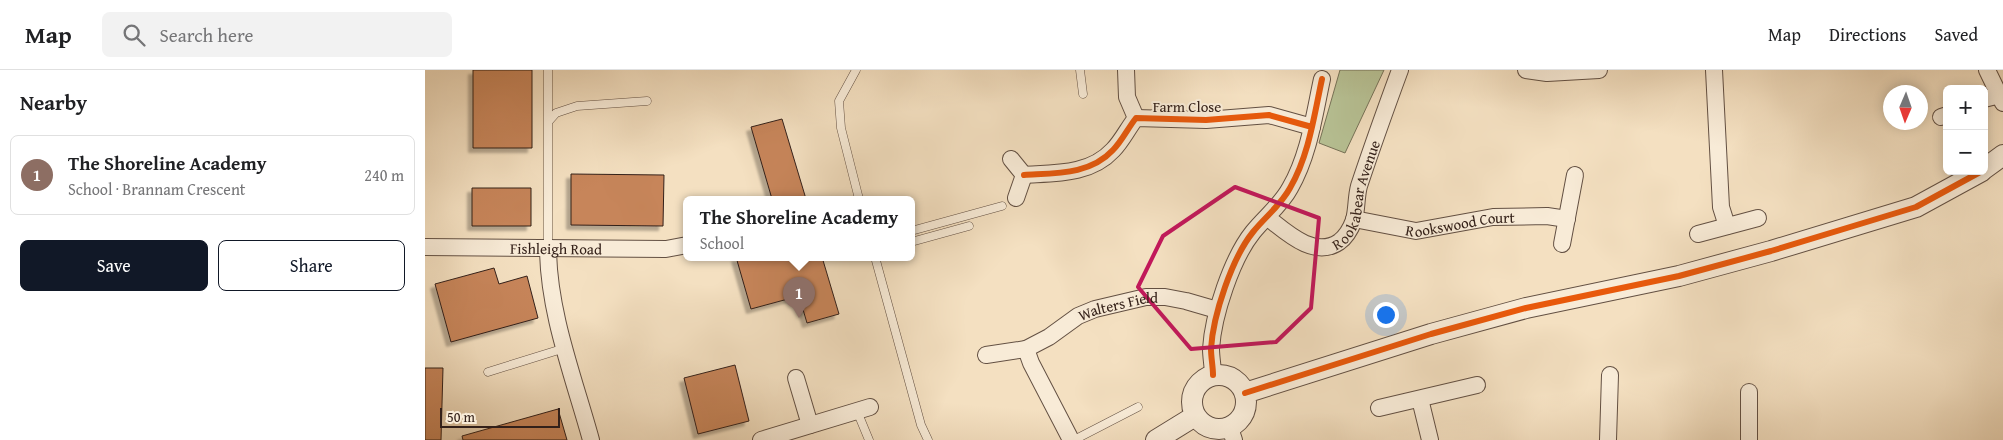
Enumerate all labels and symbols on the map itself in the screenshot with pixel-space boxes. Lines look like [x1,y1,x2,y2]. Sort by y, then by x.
north arrow [1883,85,1928,130]
street label: Farm Close [1153,96,1221,117]
street label: Rookabear Avenue [1328,137,1384,255]
street label: Rookswood Court [1404,206,1516,242]
street label: Fishleigh Road [510,237,602,259]
pin: 1 [783,277,815,318]
street label: Walters Field [1075,287,1158,325]
your location [1373,302,1399,328]
scale bar [440,405,560,428]

